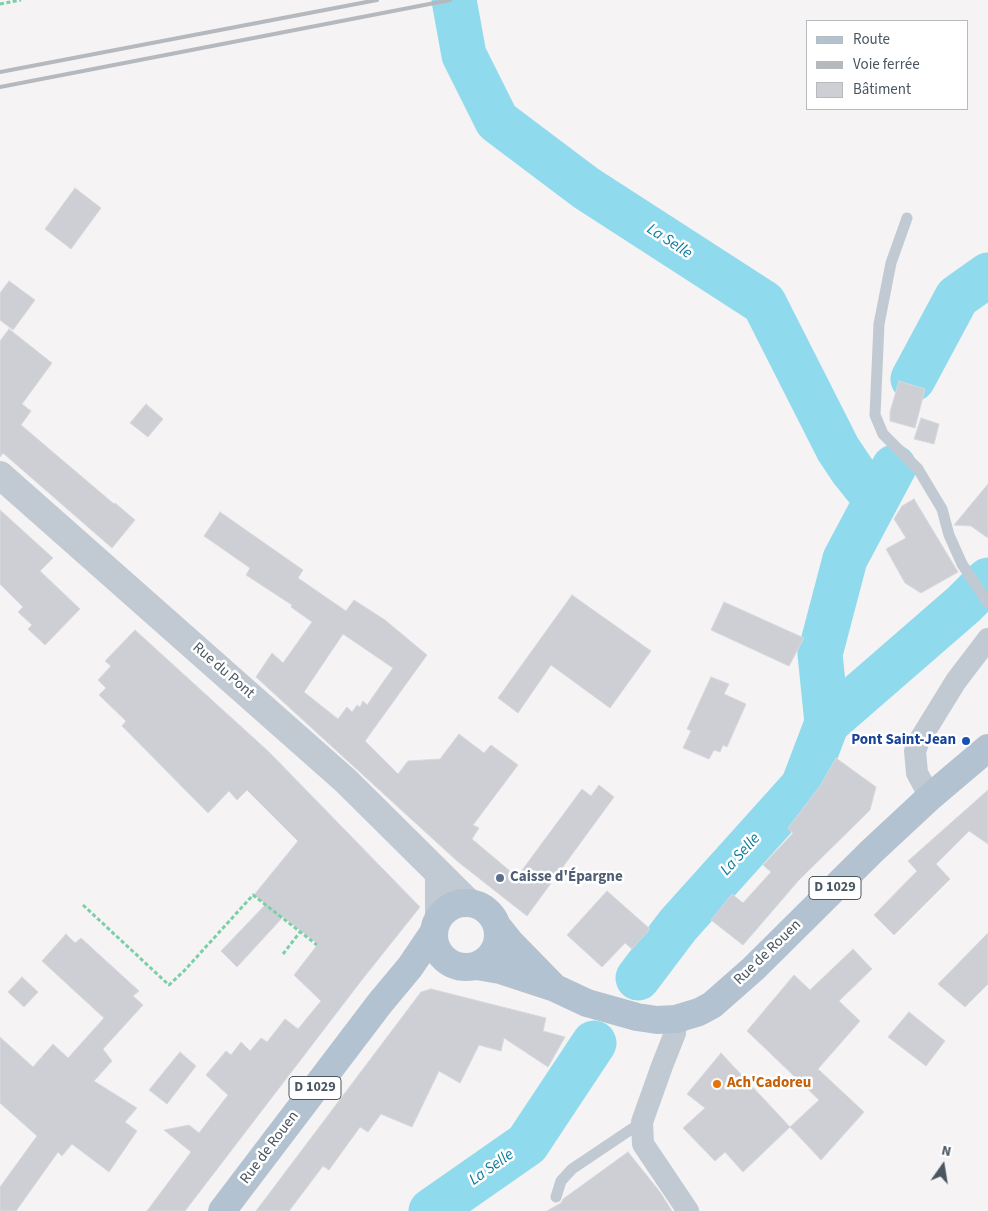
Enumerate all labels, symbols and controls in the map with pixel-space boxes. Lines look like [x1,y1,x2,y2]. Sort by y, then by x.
legend [806,20,968,110]
text: Route [853,29,890,50]
text: Voie ferrée [853,54,920,75]
text: Bâtiment [853,79,911,100]
water label: La Selle [643,220,695,264]
street label: Rue du Pont [188,639,258,703]
place label: Pont Saint-Jean [851,732,956,750]
marker: Pont Saint-Jean [960,735,972,747]
water label: La Selle [717,830,765,880]
place label: Caisse d'Épargne [510,869,623,887]
marker: Caisse d'Épargne [494,872,506,884]
road number: D 1029 [809,876,861,900]
street label: Rue de Rouen [731,917,805,989]
place label: Ach'Cadoreu [727,1075,811,1093]
road number: D 1029 [289,1076,341,1100]
marker: Ach'Cadoreu [711,1078,723,1090]
street label: Rue de Rouen [237,1108,303,1188]
north arrow [918,1141,968,1191]
text: N [940,1141,953,1162]
water label: La Selle [466,1146,518,1190]

